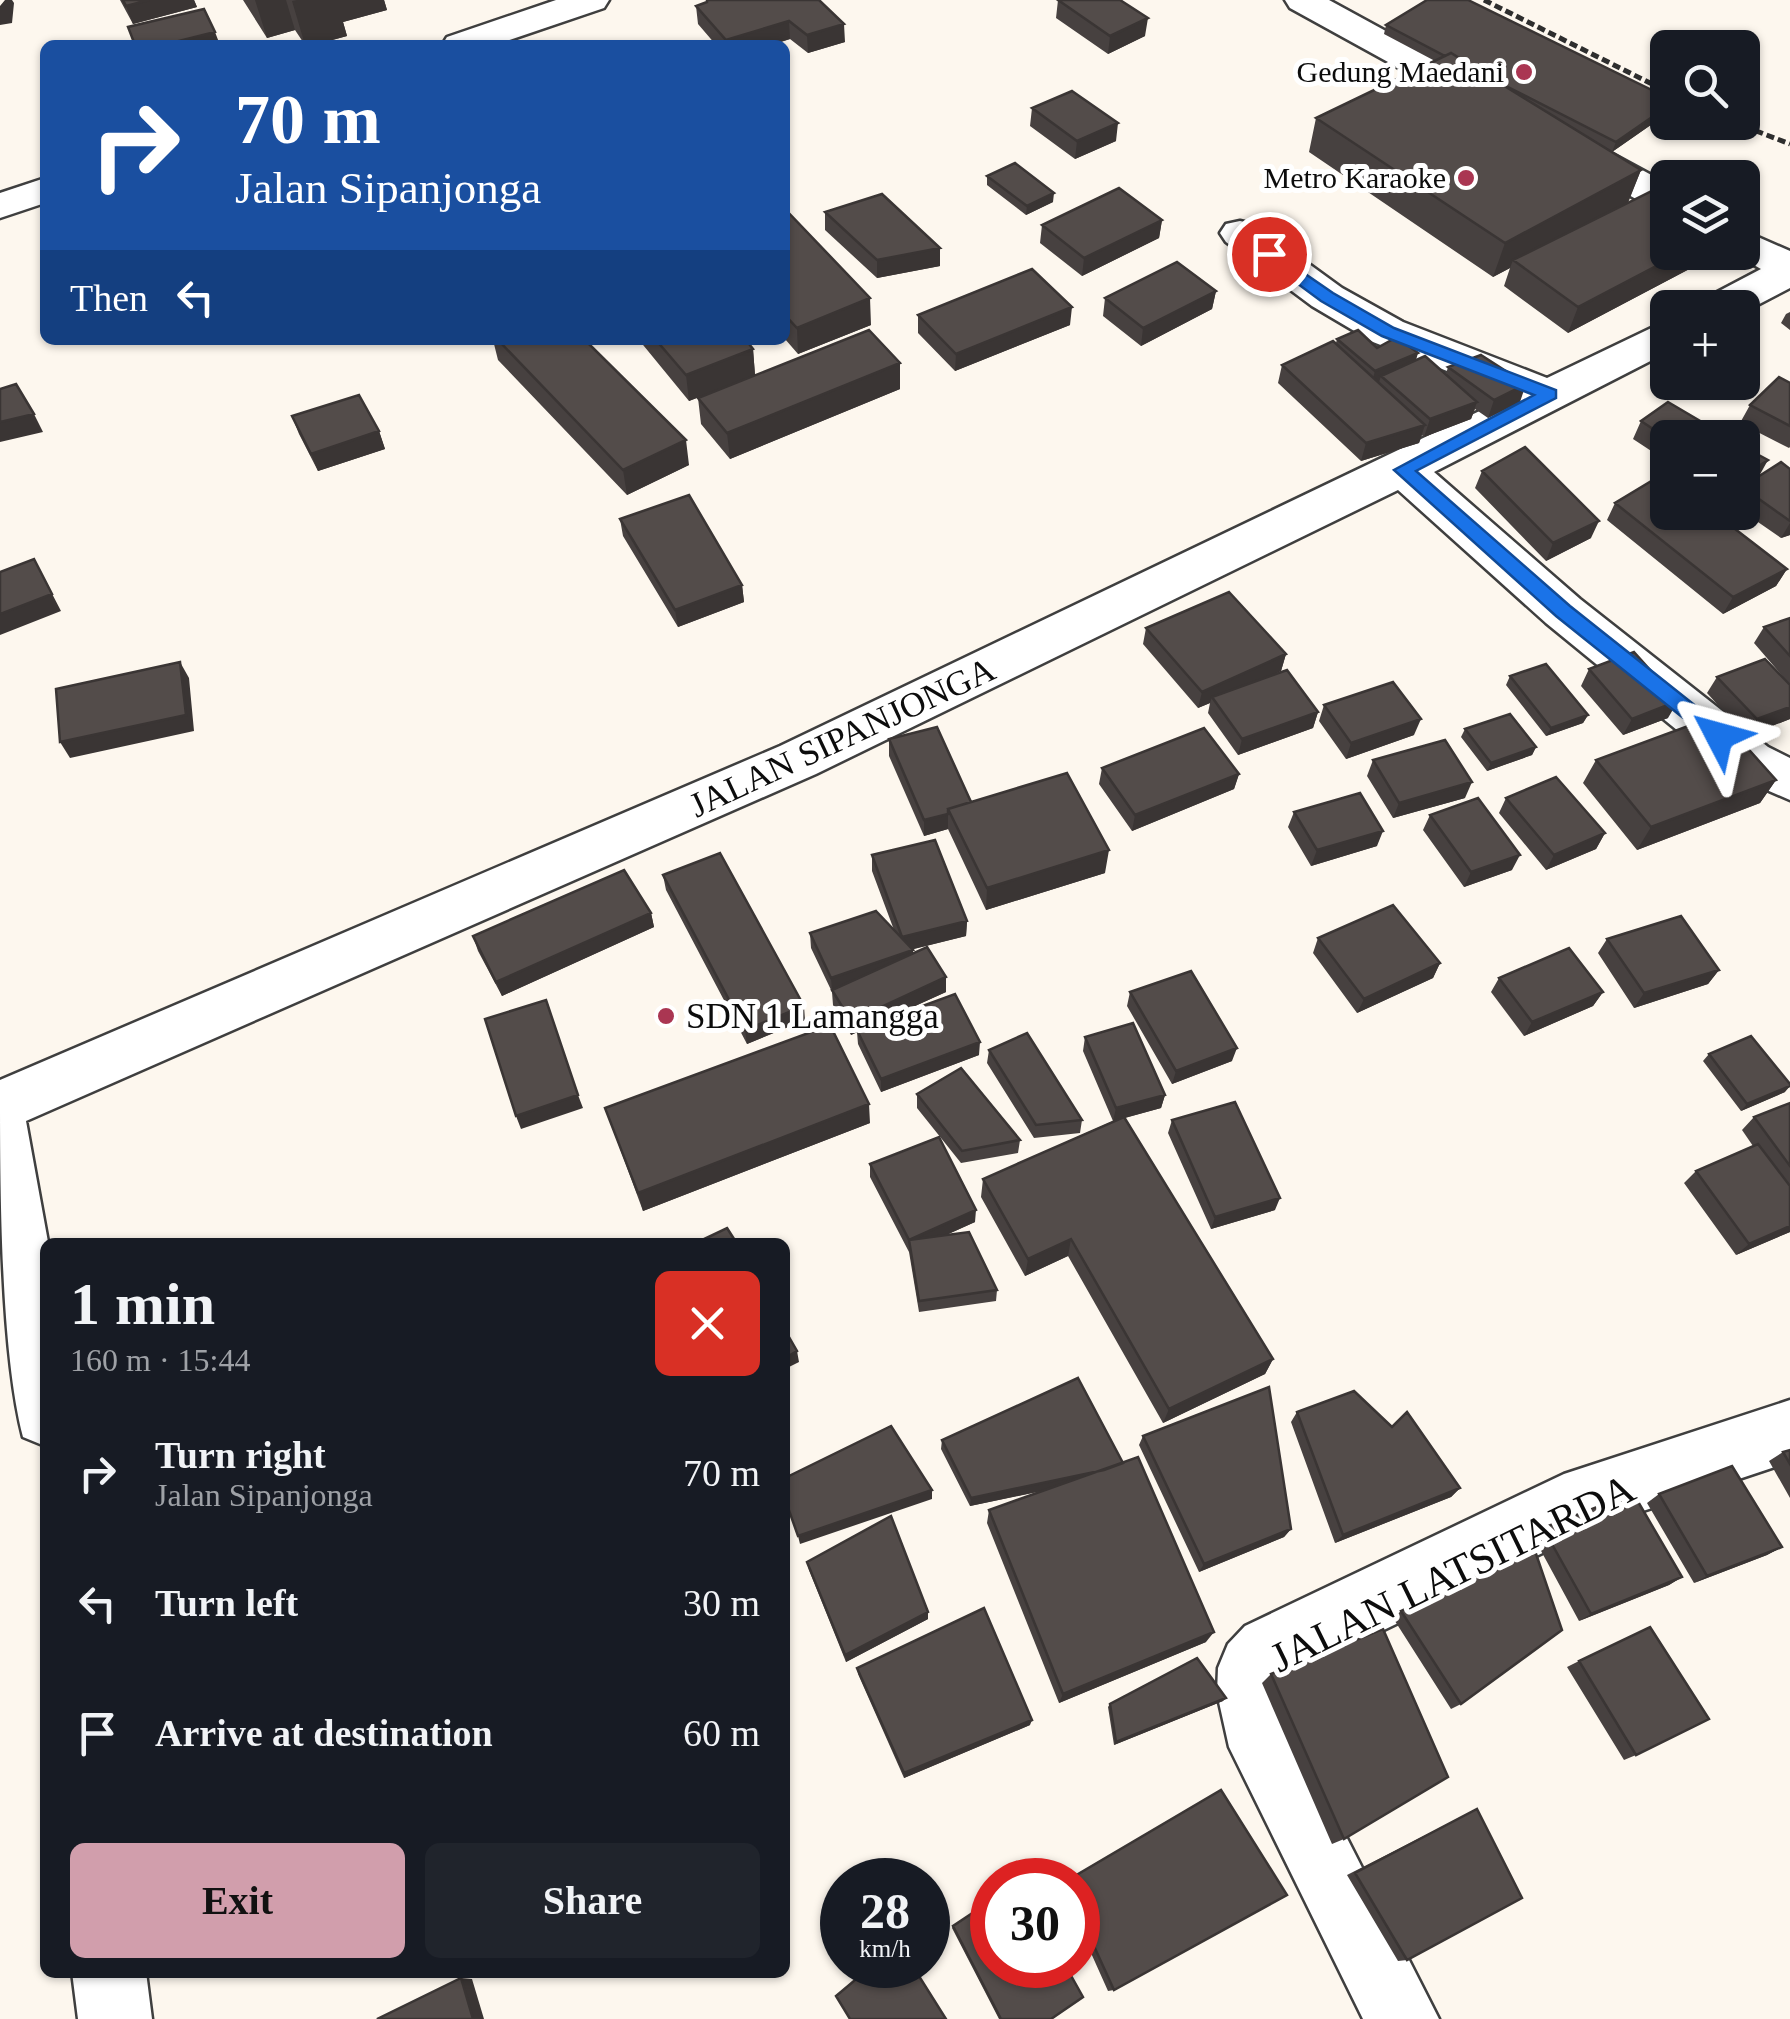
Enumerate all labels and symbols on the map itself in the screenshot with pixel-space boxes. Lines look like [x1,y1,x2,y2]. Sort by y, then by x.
place label: Gedung Maedani [1297,55,1504,88]
marker: Gedung Maedani [1513,61,1535,83]
place label: Metro Karaoke [1264,161,1446,194]
marker: Metro Karaoke [1455,167,1477,189]
pin [1227,212,1312,297]
street label: JALAN SIPANJONGA [683,649,1002,825]
position arrow [1667,684,1771,788]
place label: SDN 1 Lamangga [686,997,939,1036]
marker: SDN 1 Lamangga [655,1005,677,1027]
street label: JALAN LATSITARDA [1263,1464,1642,1681]
speed limit sign: 30 [970,1858,1100,1988]

